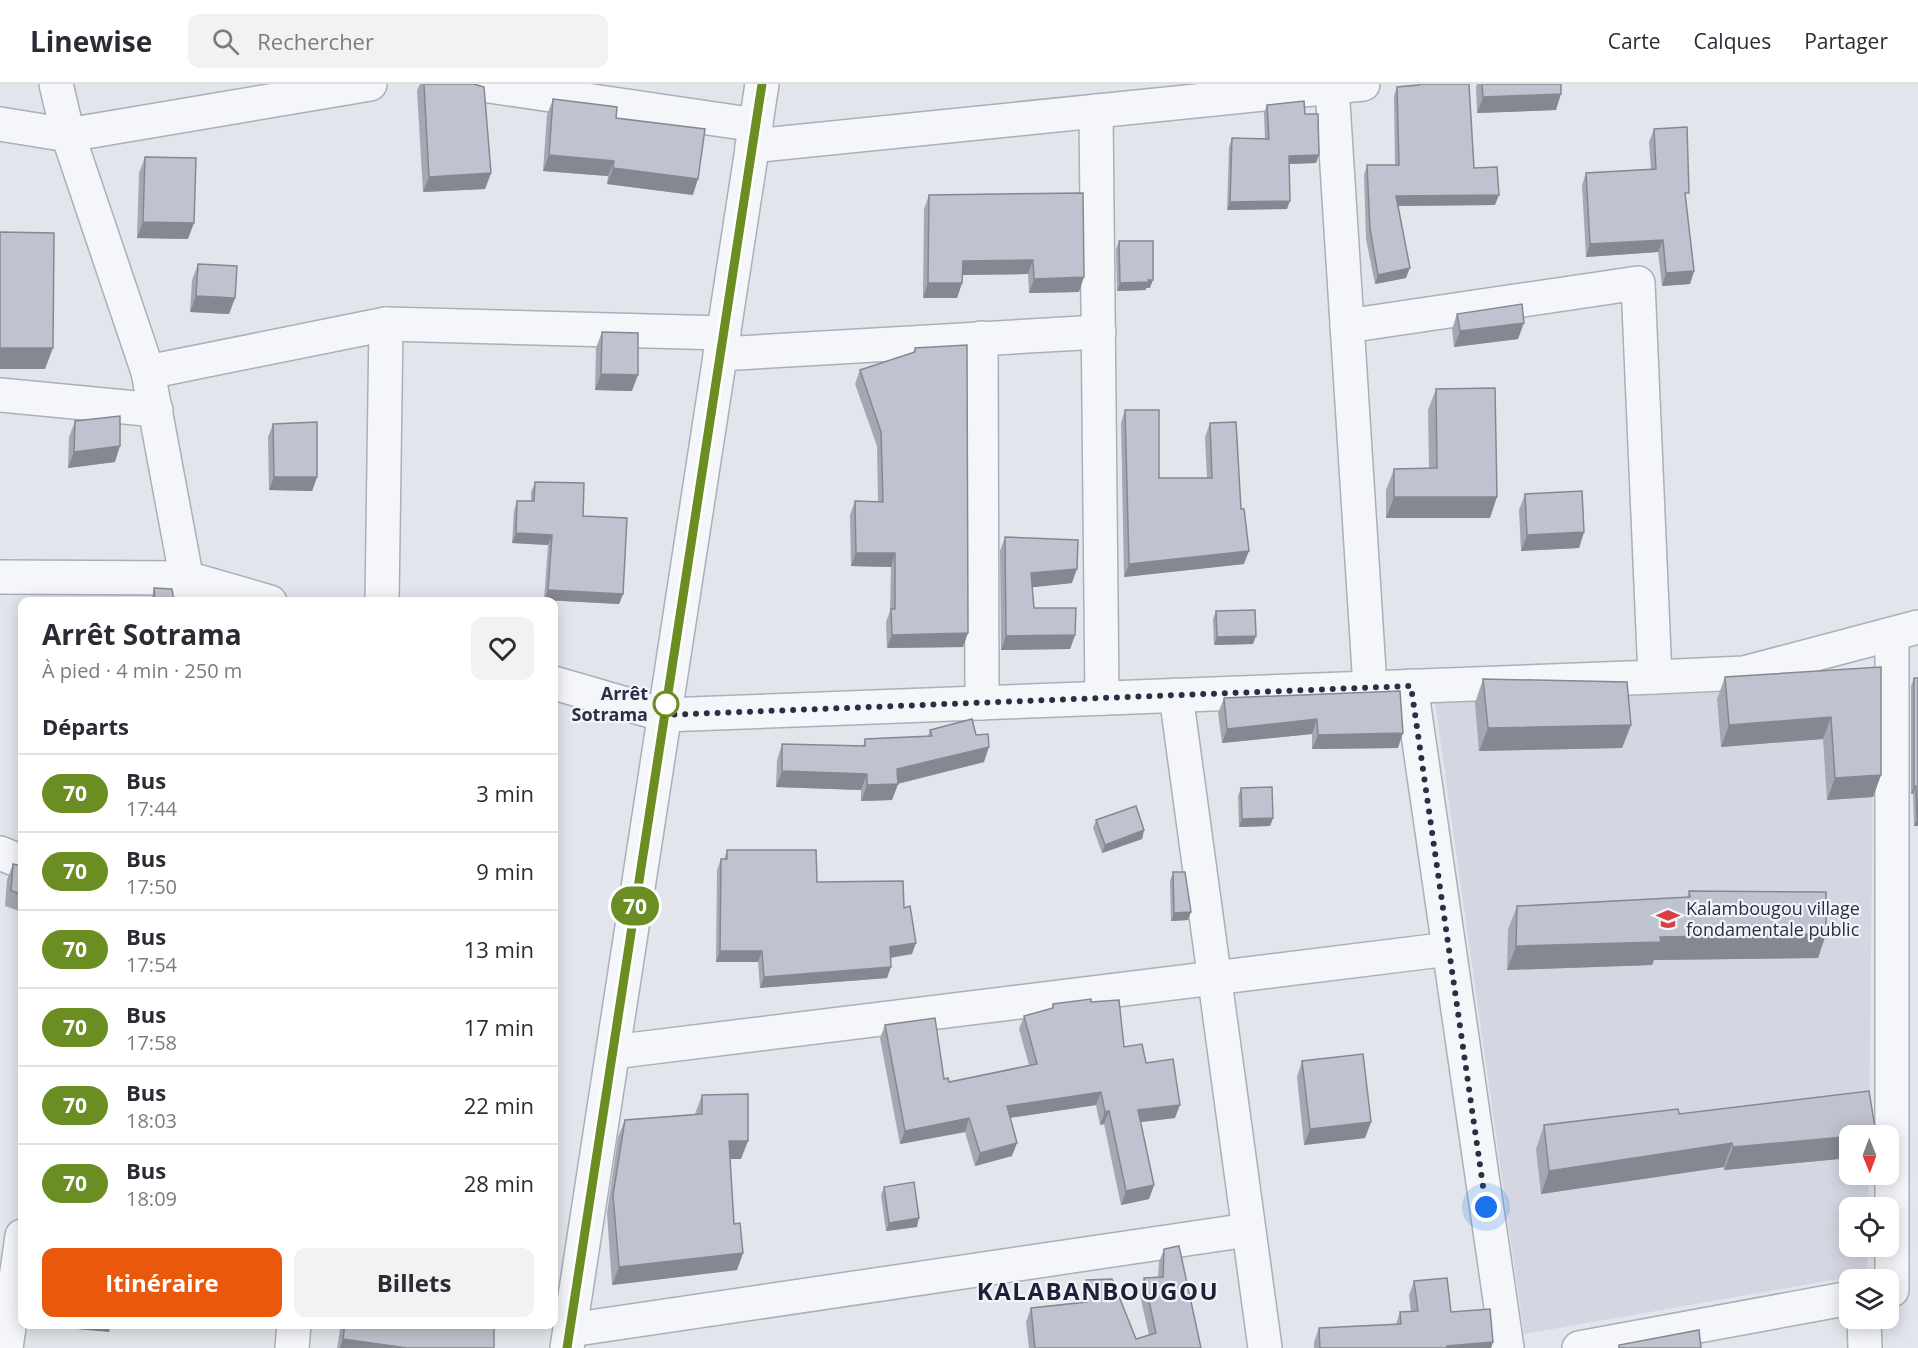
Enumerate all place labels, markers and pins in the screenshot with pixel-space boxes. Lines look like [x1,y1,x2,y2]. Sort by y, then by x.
place label: Arrêt Sotrama [572,681,648,726]
marker: Arrêt Sotrama [653,691,679,717]
place label: Kalambougou village fondamentale public [1686,896,1860,941]
school or university icon: Kalambougou village fondamentale public [1655,906,1681,932]

